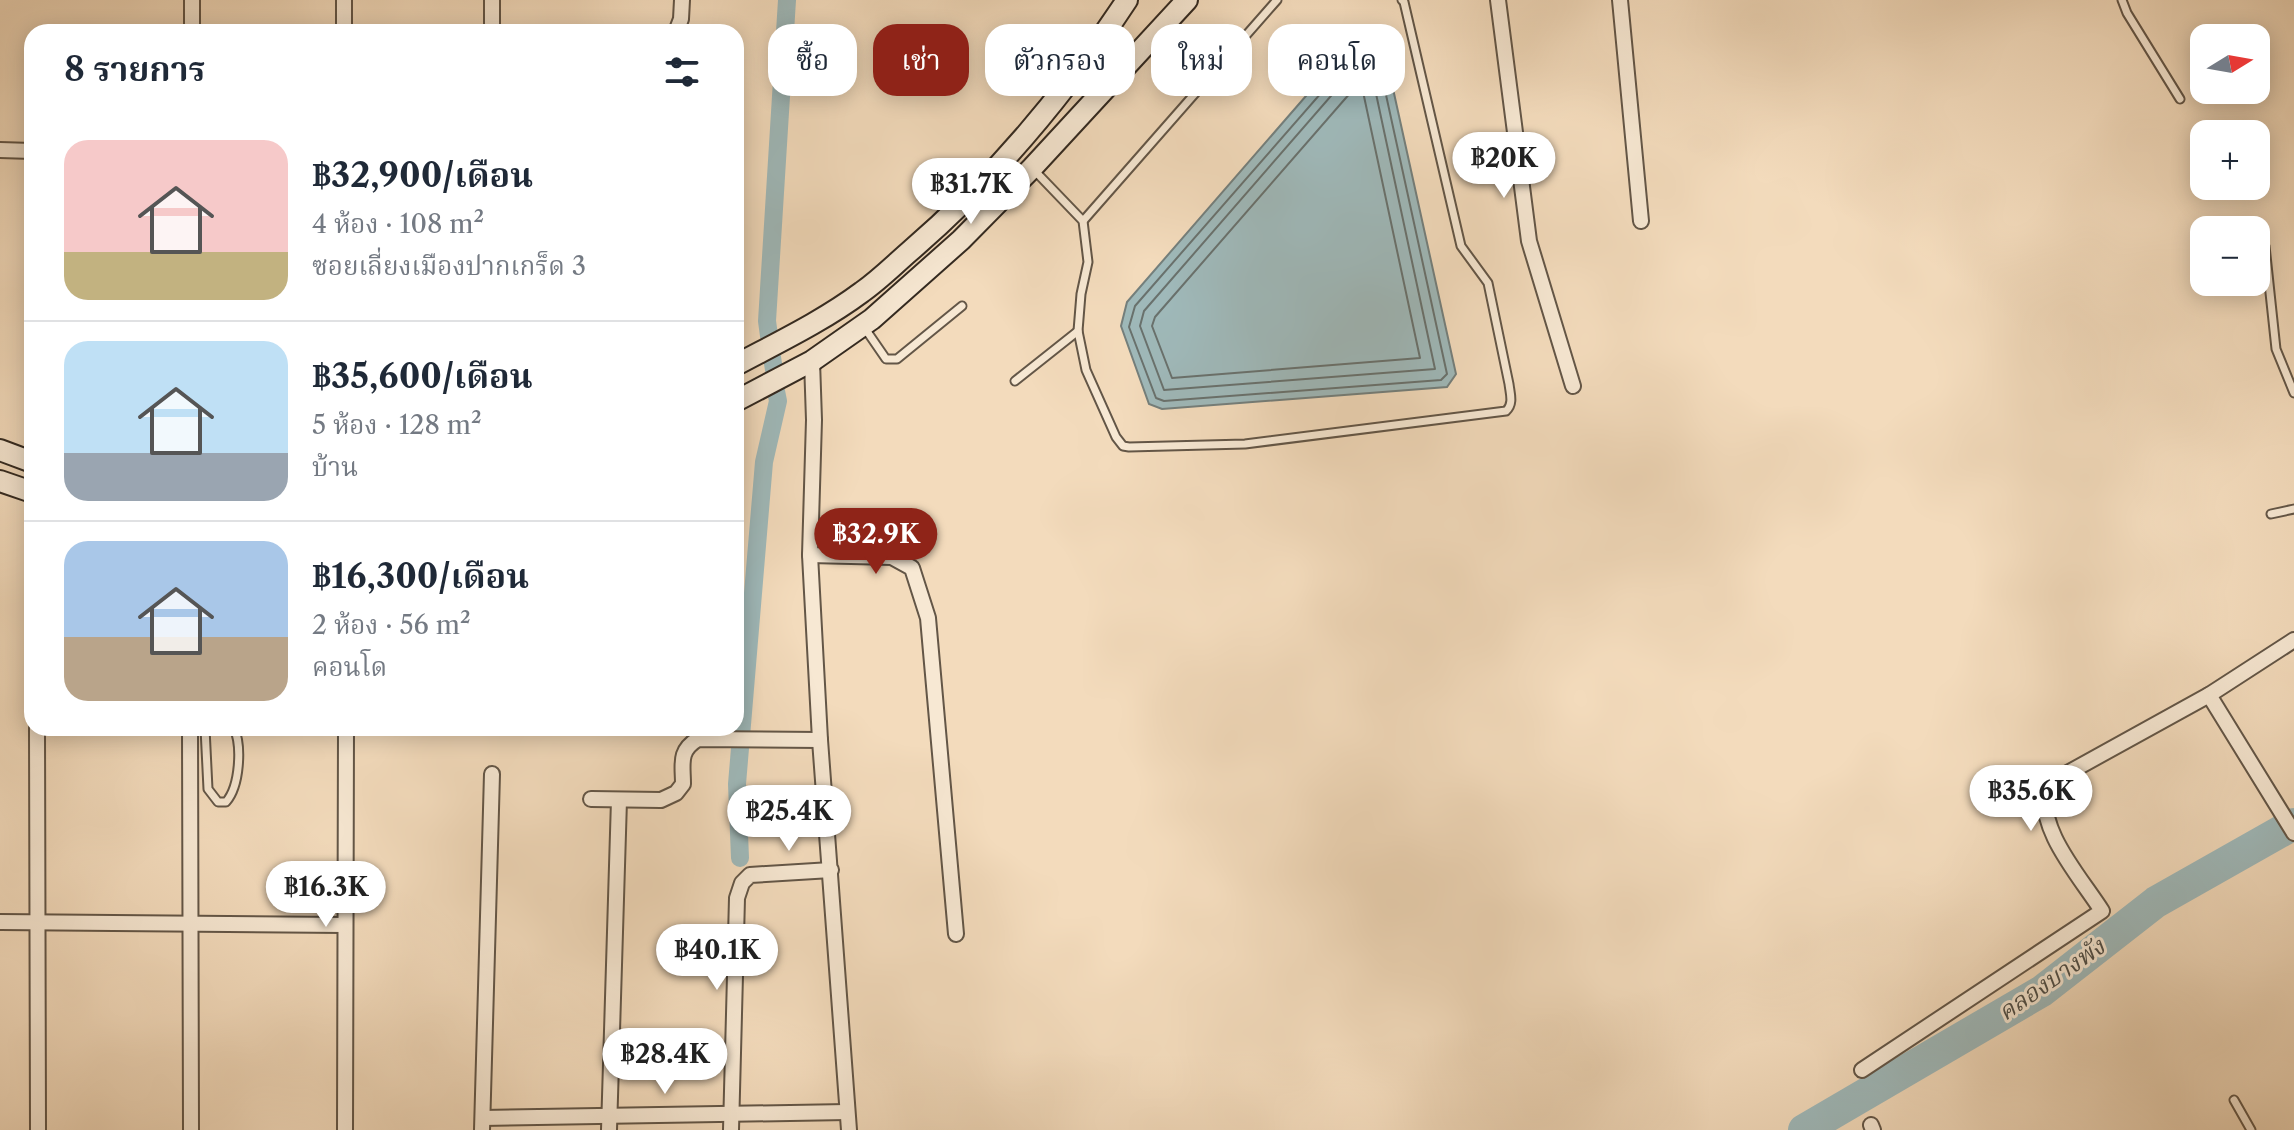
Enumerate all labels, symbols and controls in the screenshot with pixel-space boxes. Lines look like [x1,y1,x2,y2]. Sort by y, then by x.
chip: ซื้อ [768,24,857,96]
chip: เช่า [873,24,969,96]
chip: ตัวกรอง [985,24,1135,96]
chip: ใหม่ [1151,24,1252,96]
chip: คอนโด [1268,24,1405,96]
north arrow [2190,24,2270,104]
map controls [2190,24,2270,296]
text: 8 รายการ [64,48,206,90]
icon: filters [660,50,704,94]
button: + [2190,120,2270,200]
pin: ฿20K [1457,132,1551,200]
text: ฿20K [1470,142,1538,174]
text: ฿32,900/เดือน [312,154,533,196]
pin: ฿31.7K [906,158,1036,226]
text: ฿31.7K [930,168,1012,200]
icon: home [128,172,224,268]
text: 4 ห้อง · 108 m² [312,208,484,240]
button: − [2190,216,2270,296]
text: ซอยเลี่ยงเมืองปากเกร็ด 3 [312,250,586,282]
text: ฿35,600/เดือน [312,355,533,397]
icon: home [128,373,224,469]
text: 5 ห้อง · 128 m² [312,409,482,441]
text: บ้าน [312,451,358,483]
pin: ฿32.9K [811,508,941,576]
text: ฿32.9K [832,518,920,550]
text: ฿16,300/เดือน [312,555,529,597]
icon: home [128,573,224,669]
text: 2 ห้อง · 56 m² [312,609,471,641]
text: คอนโด [312,651,387,683]
pin: ฿35.6K [1966,765,2096,833]
text: ฿35.6K [1987,775,2075,807]
pin: ฿25.4K [724,785,854,853]
text: ฿25.4K [745,795,833,827]
pin: ฿16.3K [261,861,391,929]
text: ฿16.3K [284,871,368,903]
pin: ฿40.1K [652,924,782,992]
water label: คลองบางพัง [1992,931,2111,1026]
text: ฿40.1K [674,934,760,966]
pin: ฿28.4K [600,1028,730,1096]
text: ฿28.4K [620,1038,710,1070]

